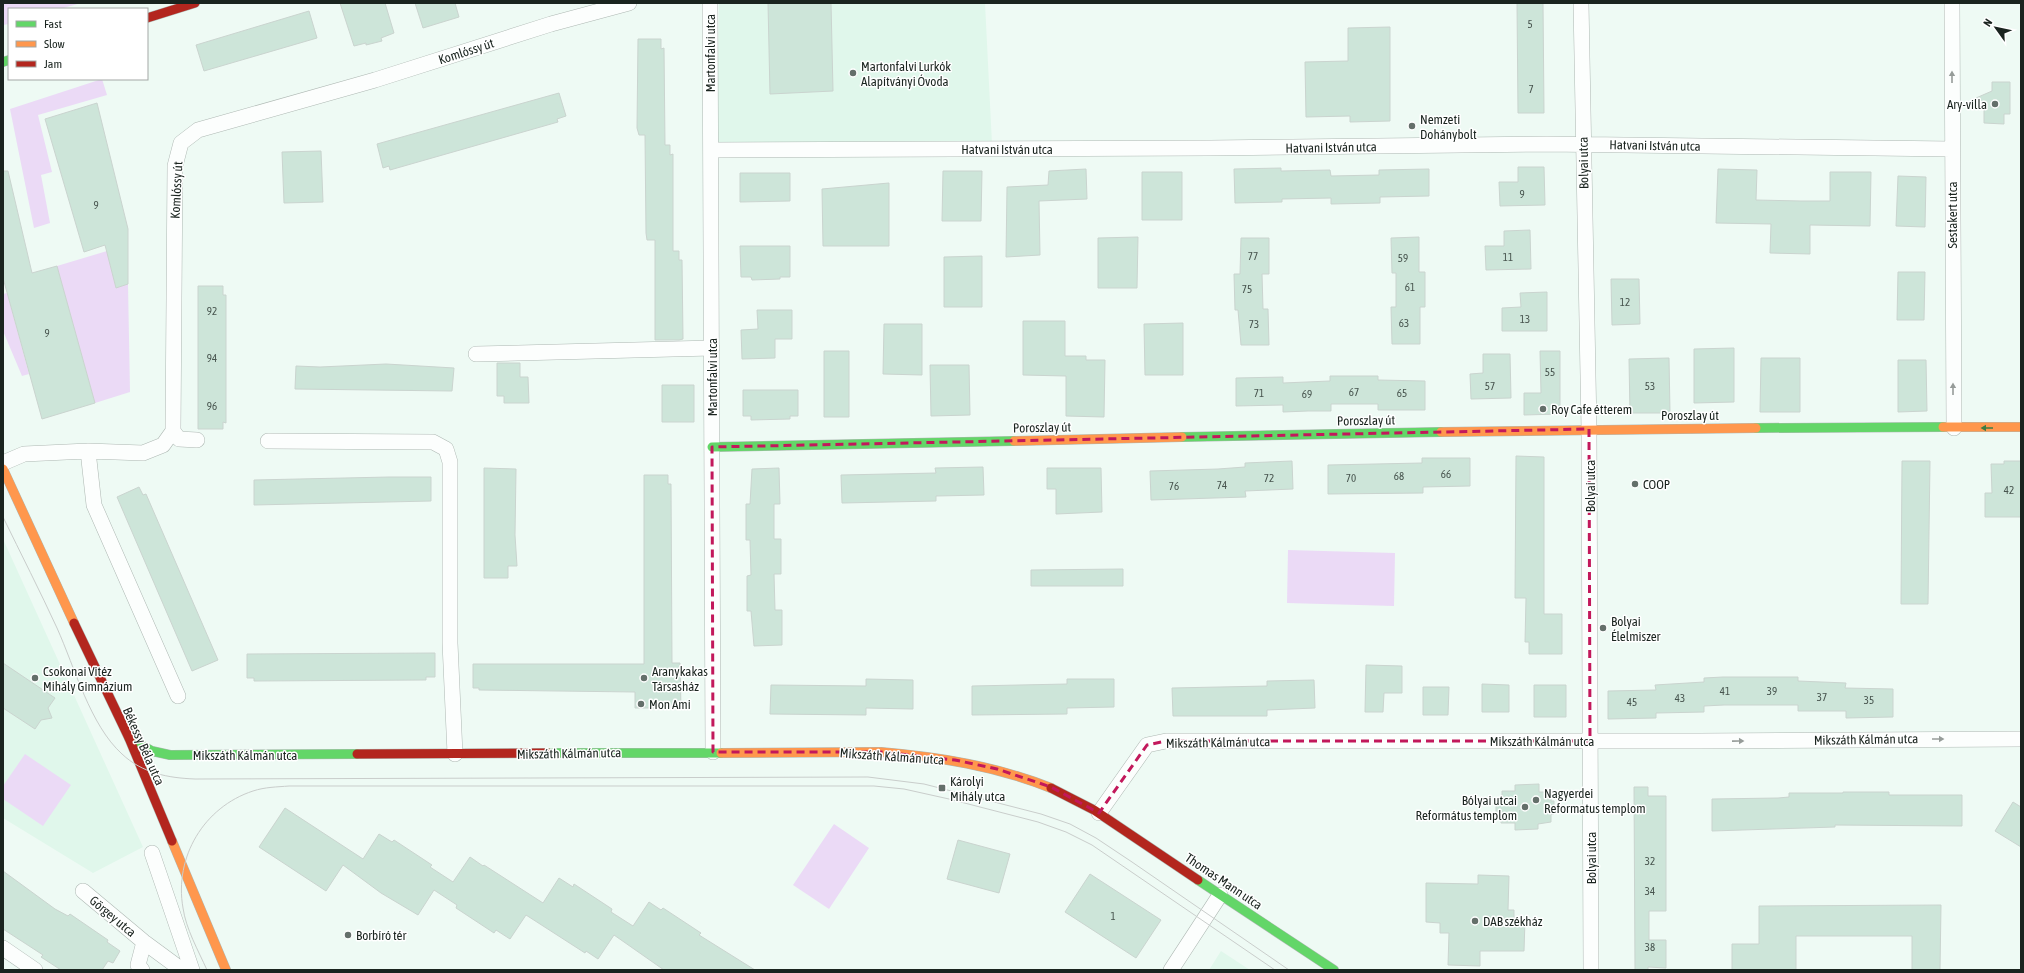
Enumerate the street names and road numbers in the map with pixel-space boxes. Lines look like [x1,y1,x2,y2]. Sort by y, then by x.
street label: Martonfalvi utca [703,14,718,92]
street label: Komlóssy út [437,35,496,67]
street label: Bolyai utca [1576,137,1591,189]
street label: Hatvani István utca [1609,137,1701,154]
street label: Hatvani István utca [1285,139,1377,156]
street label: Hatvani István utca [961,142,1053,157]
street label: Komlóssy út [168,161,186,219]
street label: Sestakert utca [1945,181,1960,249]
street label: Martonfalvi utca [705,338,720,416]
street label: Poroszlay út [1661,408,1719,423]
street label: Poroszlay út [1337,412,1395,429]
street label: Poroszlay út [1013,419,1071,436]
street label: Bolyai utca [1583,460,1598,512]
street label: Békessy Béla utca [120,705,167,788]
street label: Mikszáth Kálmán utca [1814,731,1918,748]
street label: Mikszáth Kálmán utca [1166,734,1270,751]
street label: Mikszáth Kálmán utca [1490,734,1594,749]
street label: Mikszáth Kálmán utca [517,745,621,762]
street label: Mikszáth Kálmán utca [839,745,945,768]
street label: Mikszáth Kálmán utca [193,748,297,763]
street label: Bolyai utca [1584,832,1599,884]
street label: Thomas Mann utca [1182,850,1265,913]
street label: Görgey utca [87,893,139,940]

